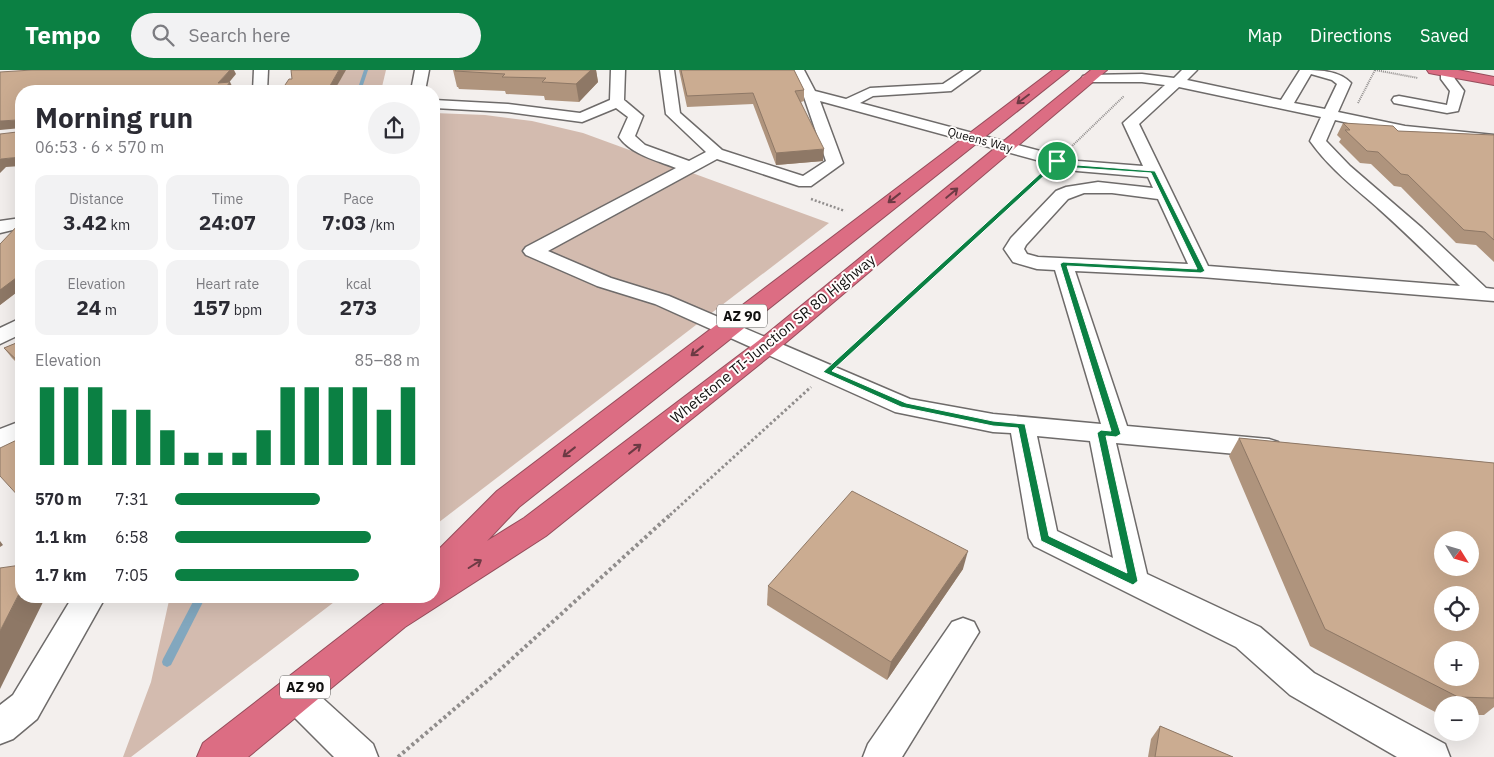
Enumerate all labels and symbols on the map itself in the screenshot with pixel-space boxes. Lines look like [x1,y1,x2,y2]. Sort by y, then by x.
one-way arrow [1017,94,1030,105]
street label: Queens Way [946,124,1014,155]
pin [1036,140,1078,182]
one-way arrow [945,188,958,199]
one-way arrow [887,193,901,203]
street label: Whetstone TI-Junction SR 80 Highway [666,250,880,427]
road number: AZ 90 [717,305,767,328]
one-way arrow [691,346,704,357]
one-way arrow [628,443,641,454]
one-way arrow [563,446,576,457]
north arrow [1434,531,1479,576]
one-way arrow [468,559,482,570]
road number: AZ 90 [280,676,330,698]

